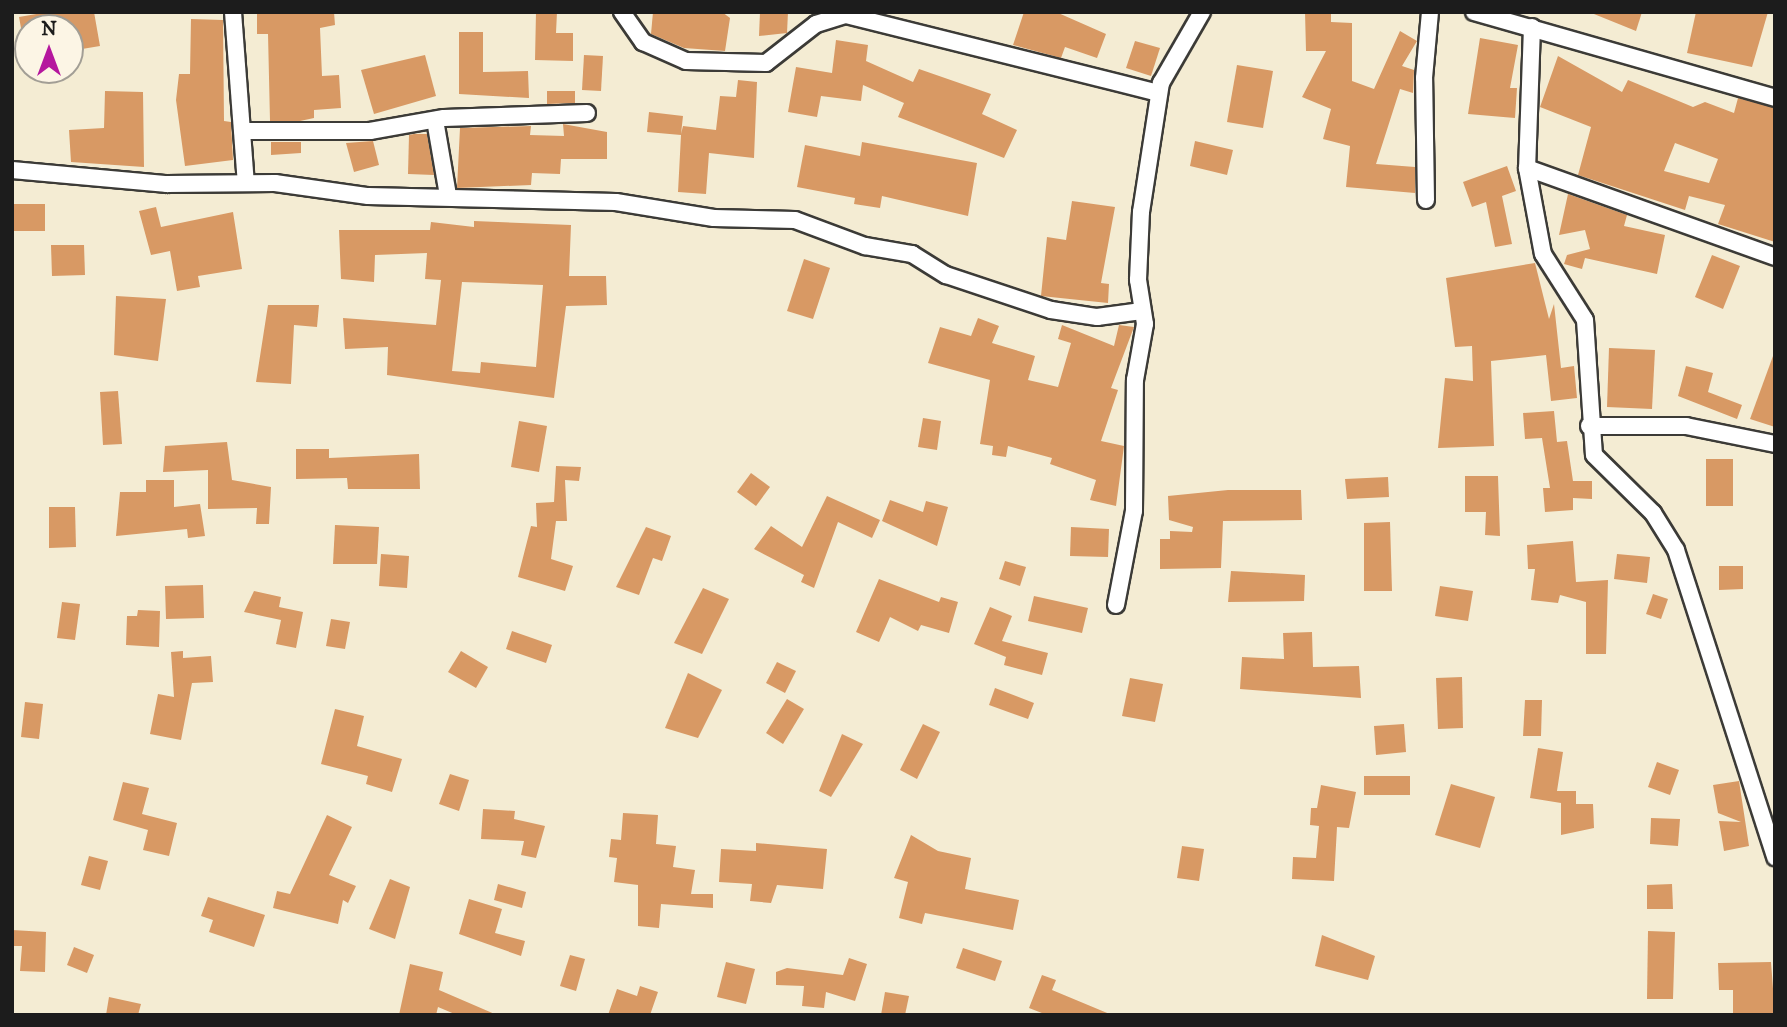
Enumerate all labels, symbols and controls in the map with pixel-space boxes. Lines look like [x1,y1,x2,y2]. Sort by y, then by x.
north arrow [14,14,84,84]
text: N [41,18,57,41]

